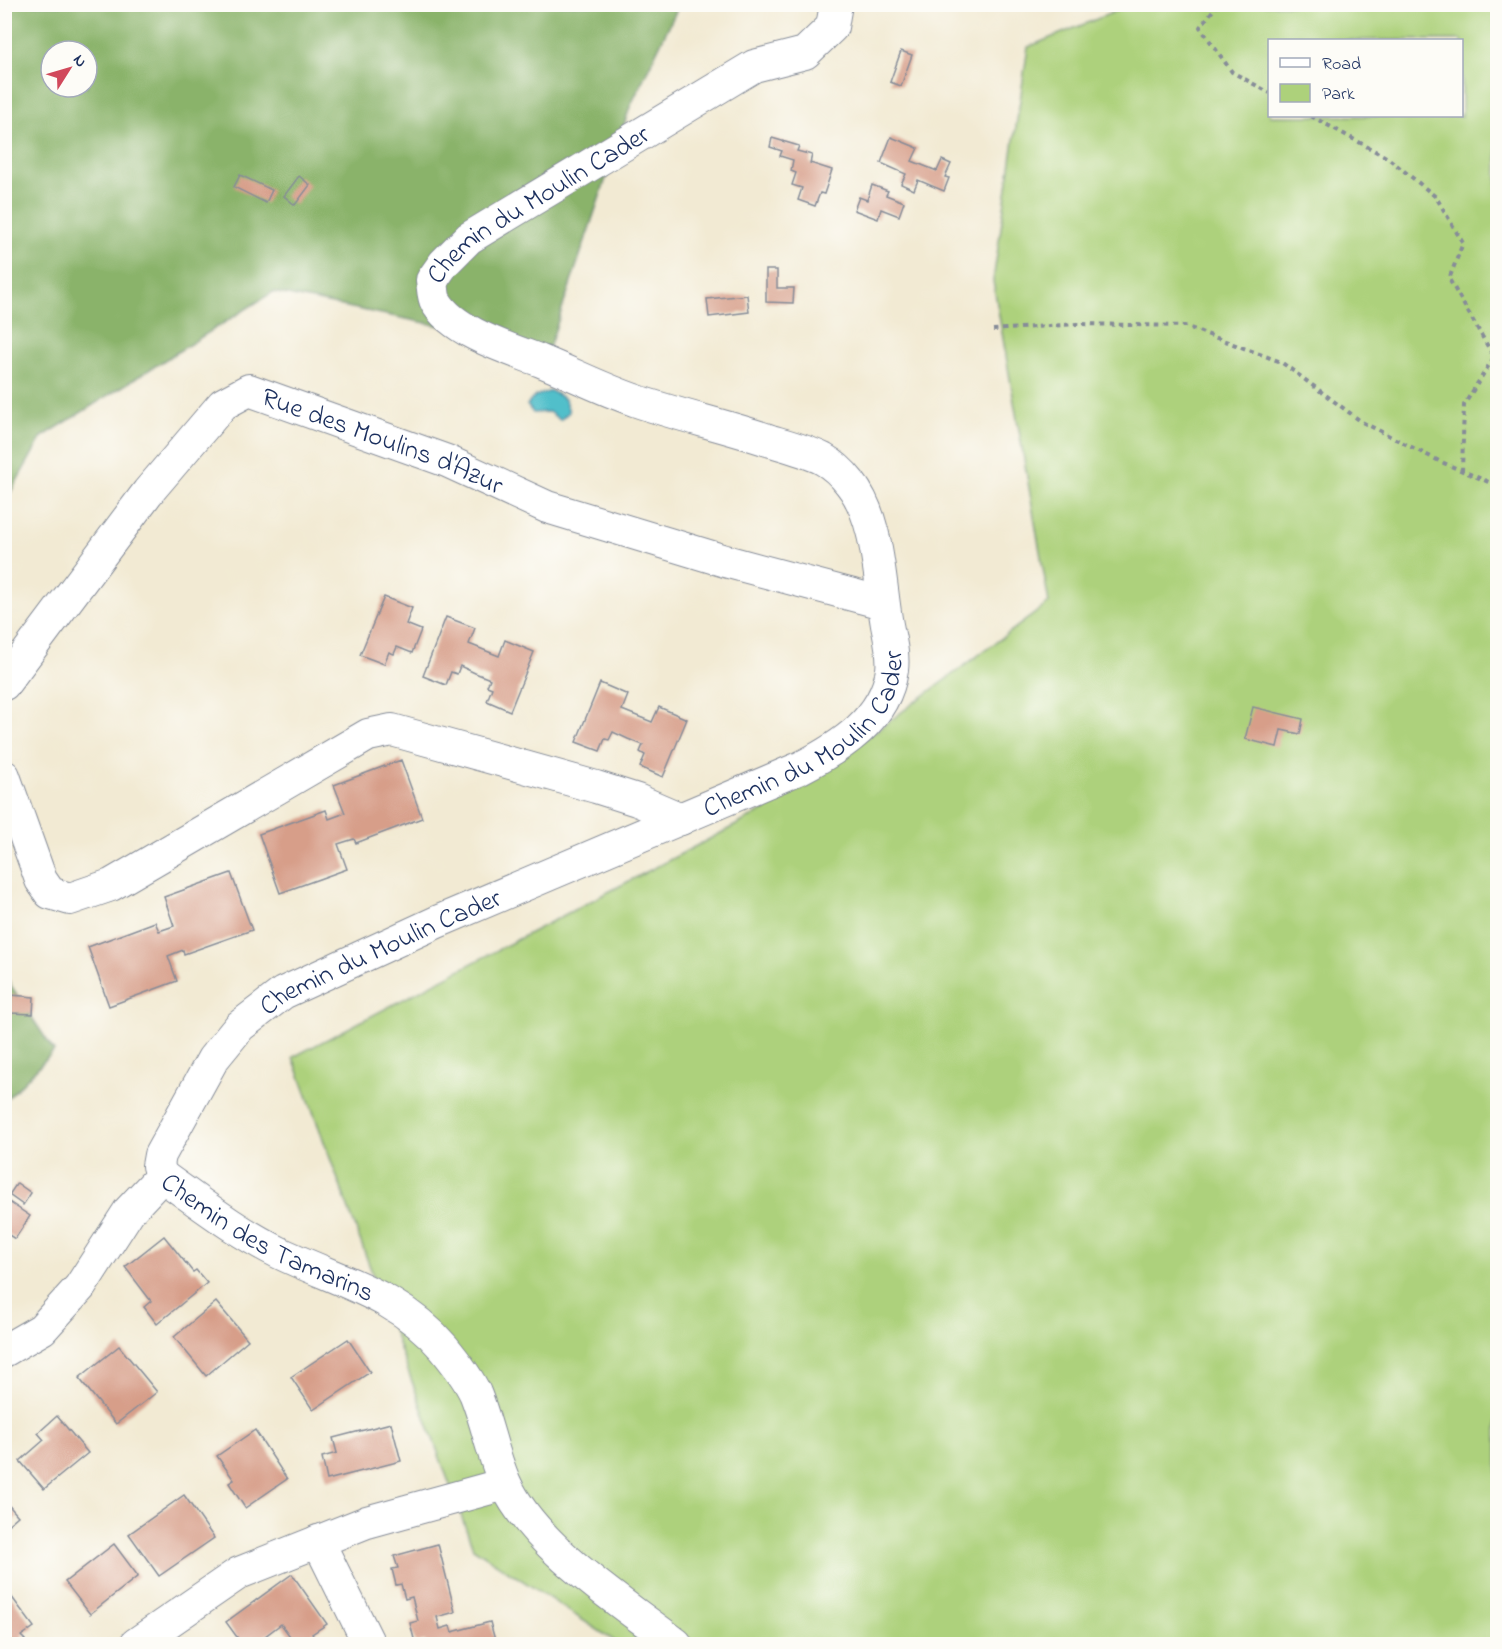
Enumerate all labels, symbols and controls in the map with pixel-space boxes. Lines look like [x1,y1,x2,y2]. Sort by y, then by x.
north arrow [39,39,99,99]
legend [1268,39,1463,117]
text: N [67,50,92,73]
text: Road [1322,52,1361,78]
text: Park [1322,82,1355,108]
street label: Chemin du Moulin Cader [418,116,658,293]
street label: Rue des Moulins d'Azur [256,379,510,506]
street label: Chemin du Moulin Cader [698,648,915,829]
street label: Chemin du Moulin Cader [252,880,508,1026]
street label: Chemin des Tamarins [152,1164,380,1314]

